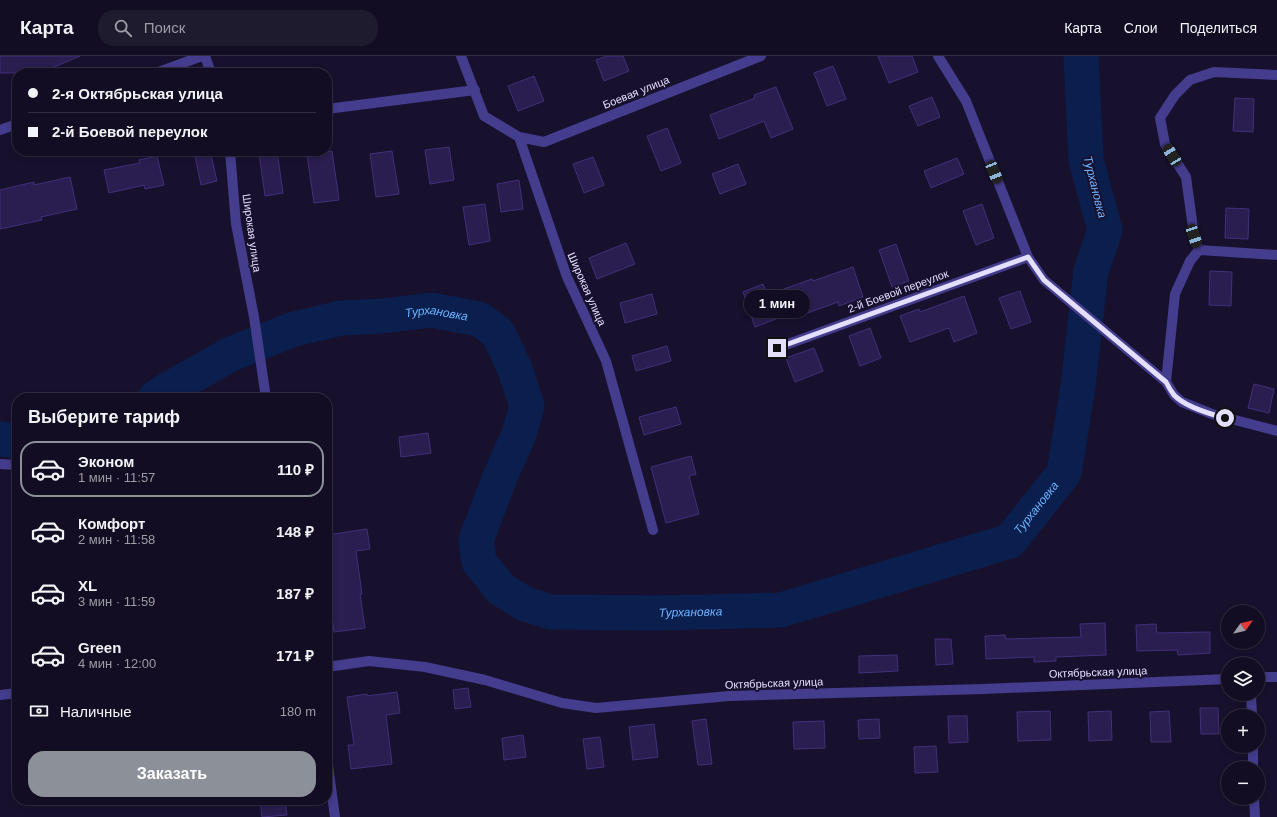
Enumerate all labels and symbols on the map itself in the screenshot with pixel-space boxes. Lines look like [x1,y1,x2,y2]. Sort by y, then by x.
street label: Боевая улица [601,73,672,111]
car [1161,142,1183,168]
water label: Турхановка [1081,154,1110,220]
car [984,159,1004,185]
street label: Широкая улица [241,193,264,274]
car [1185,223,1203,249]
street label: Широкая улица [565,251,609,328]
street label: 2-й Боевой переулок [846,267,950,315]
callout: 1 мин [744,290,810,318]
water label: Турхановка [404,303,469,324]
route end [768,339,786,357]
route start [1216,409,1234,427]
water label: Турхановка [1011,478,1062,537]
water label: Турхановка [658,604,723,620]
north arrow [1221,605,1265,649]
street label: Октябрьская улица [1049,664,1148,680]
street label: Октябрьская улица [725,675,824,691]

